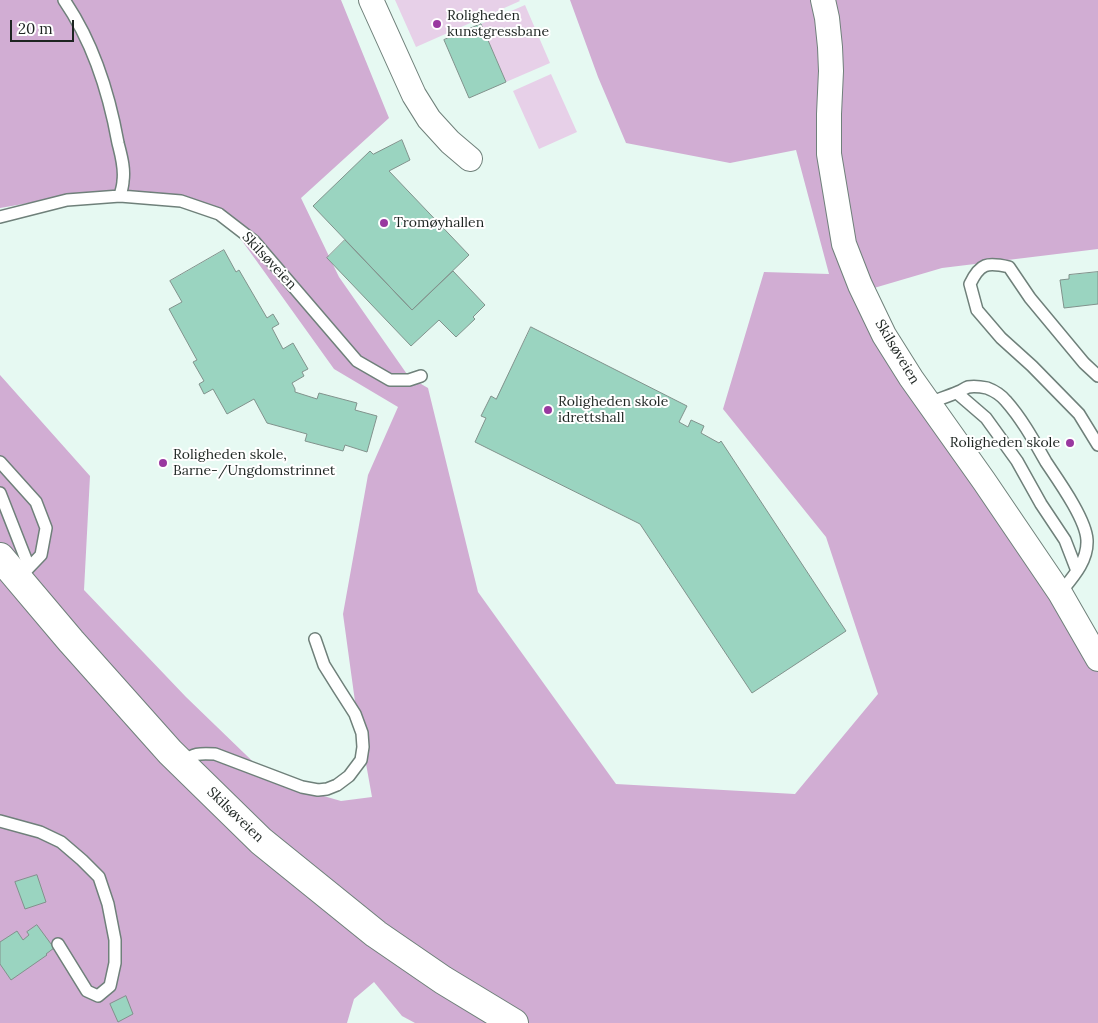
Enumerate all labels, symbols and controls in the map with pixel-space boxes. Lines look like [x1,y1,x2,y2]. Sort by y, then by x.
place label: Roligheden kunstgressbane [447,8,549,40]
scale bar [12,10,76,42]
marker: Roligheden kunstgressbane [431,18,443,30]
text: 20 m [18,19,53,38]
place label: Tromøyhallen [394,215,484,231]
marker: Tromøyhallen [378,217,390,229]
street label: Skilsøveien [238,229,300,293]
street label: Skilsøveien [871,317,923,387]
place label: Roligheden skole idrettshall [558,394,668,427]
marker: Roligheden skole idrettshall [542,404,554,416]
place label: Roligheden skole [950,435,1060,451]
marker: Roligheden skole [1064,437,1076,449]
place label: Roligheden skole, Barne-/Ungdomstrinnet [173,447,335,480]
marker: Roligheden skole, Barne-/Ungdomstrinnet [157,457,169,469]
street label: Skilsøveien [203,784,267,846]

